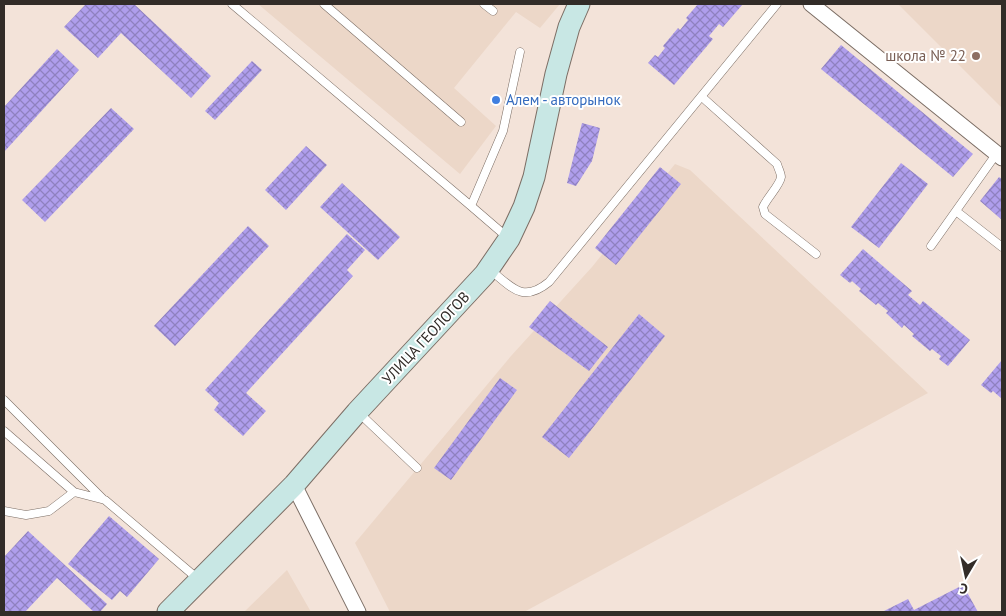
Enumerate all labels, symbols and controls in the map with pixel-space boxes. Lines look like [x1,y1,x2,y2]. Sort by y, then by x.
place label: школа № 22 [885,46,966,65]
marker: школа № 22 [970,50,982,62]
place label: Алем - авторынок [506,90,621,109]
marker: Алем - авторынок [490,94,502,106]
street label: УЛИЦА ГЕОЛОГОВ [378,287,473,388]
north arrow [941,551,991,601]
text: С [959,579,969,598]

